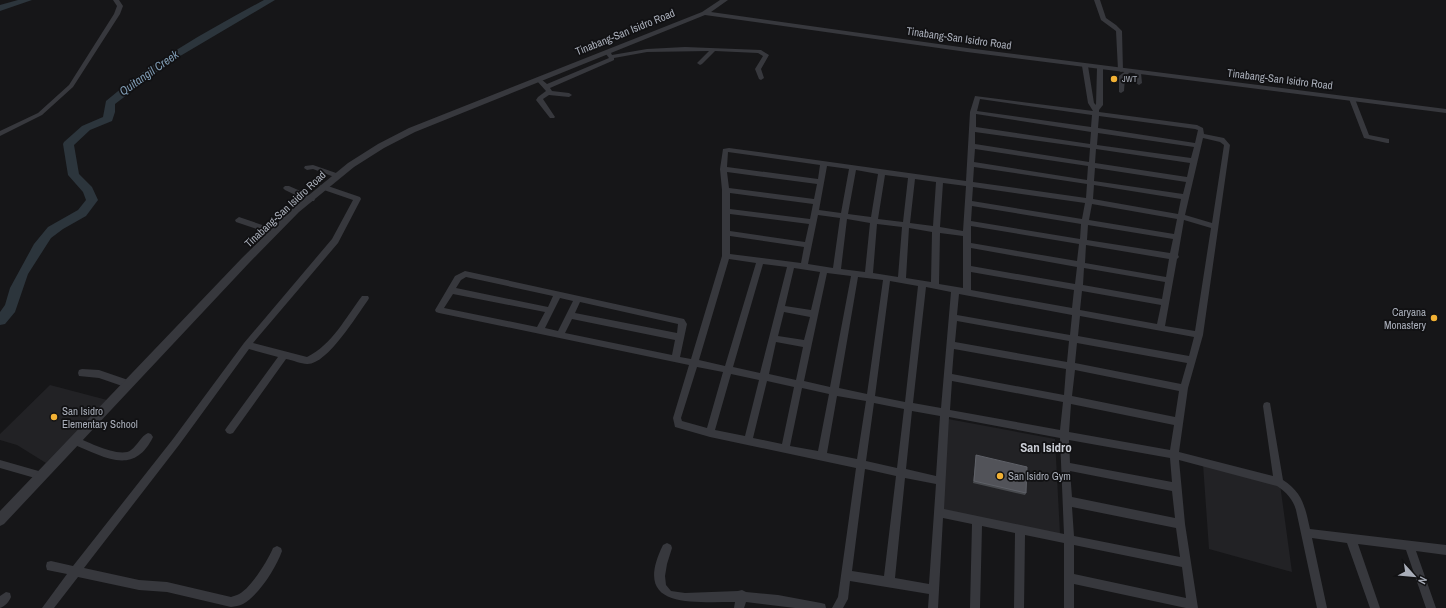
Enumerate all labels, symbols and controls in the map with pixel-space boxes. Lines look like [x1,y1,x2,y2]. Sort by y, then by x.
street label: Tinabang-San Isidro Road [573,6,677,58]
street label: Tinabang-San Isidro Road [905,24,1013,52]
water label: Quitangil Creek [116,46,183,99]
street label: Tinabang-San Isidro Road [1226,66,1334,92]
place label: JWT [1122,73,1138,85]
marker: JWT [1109,74,1119,84]
street label: Tinabang-San Isidro Road [241,168,329,250]
place label: Caryana Monastery [1384,305,1426,332]
marker: Caryana Monastery [1429,313,1439,323]
place label: San Isidro Elementary School [62,404,138,431]
marker: San Isidro Elementary School [49,412,59,422]
district label: San Isidro [1020,439,1072,456]
place label: San Isidro Gym [1008,469,1071,483]
marker: San Isidro Gym [995,471,1005,481]
north arrow [1394,556,1434,596]
text: N [1415,574,1431,587]

